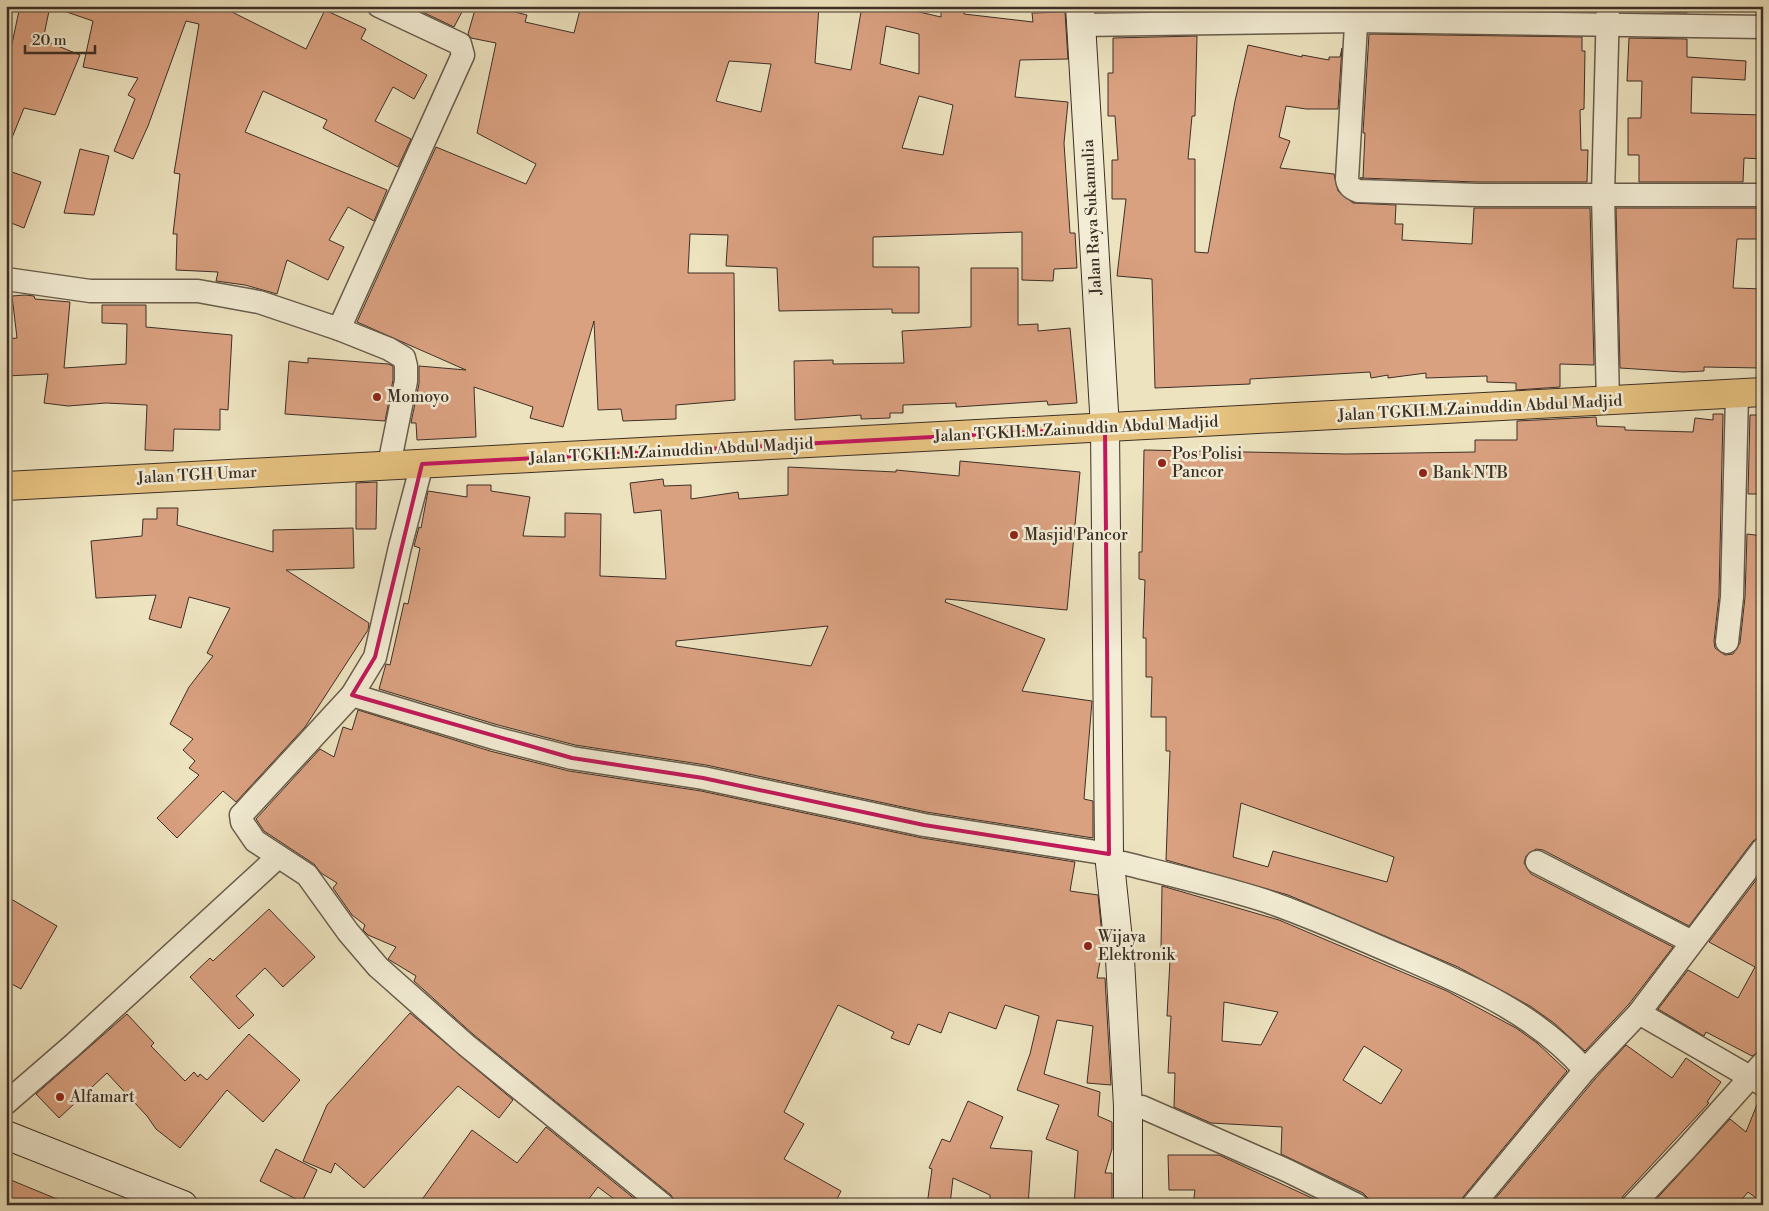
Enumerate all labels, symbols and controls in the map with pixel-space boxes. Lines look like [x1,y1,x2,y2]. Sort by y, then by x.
scale bar [25,22,95,54]
text: 20 m [32,31,67,50]
street label: Jalan Raya Sukamulia [1078,138,1106,296]
place label: Momoyo [387,387,449,407]
marker: Momoyo [371,391,383,403]
street label: Jalan TGKH.M.Zainuddin Abdul Madjid [1336,391,1623,426]
street label: Jalan TGKH.M.Zainuddin Abdul Madjid [932,412,1219,447]
street label: Jalan TGKH.M.Zainuddin Abdul Madjid [527,434,814,469]
place label: Pos Polisi Pancor [1172,444,1242,482]
marker: Pos Polisi Pancor [1156,457,1168,469]
street label: Jalan TGH Umar [135,462,258,488]
place label: Bank NTB [1432,463,1508,483]
marker: Bank NTB [1417,467,1429,479]
place label: Masjid Pancor [1024,525,1128,545]
marker: Masjid Pancor [1008,529,1020,541]
place label: Wijaya Elektronik [1097,927,1176,965]
marker: Wijaya Elektronik [1082,940,1094,952]
place label: Alfamart [69,1087,135,1107]
marker: Alfamart [54,1091,66,1103]

